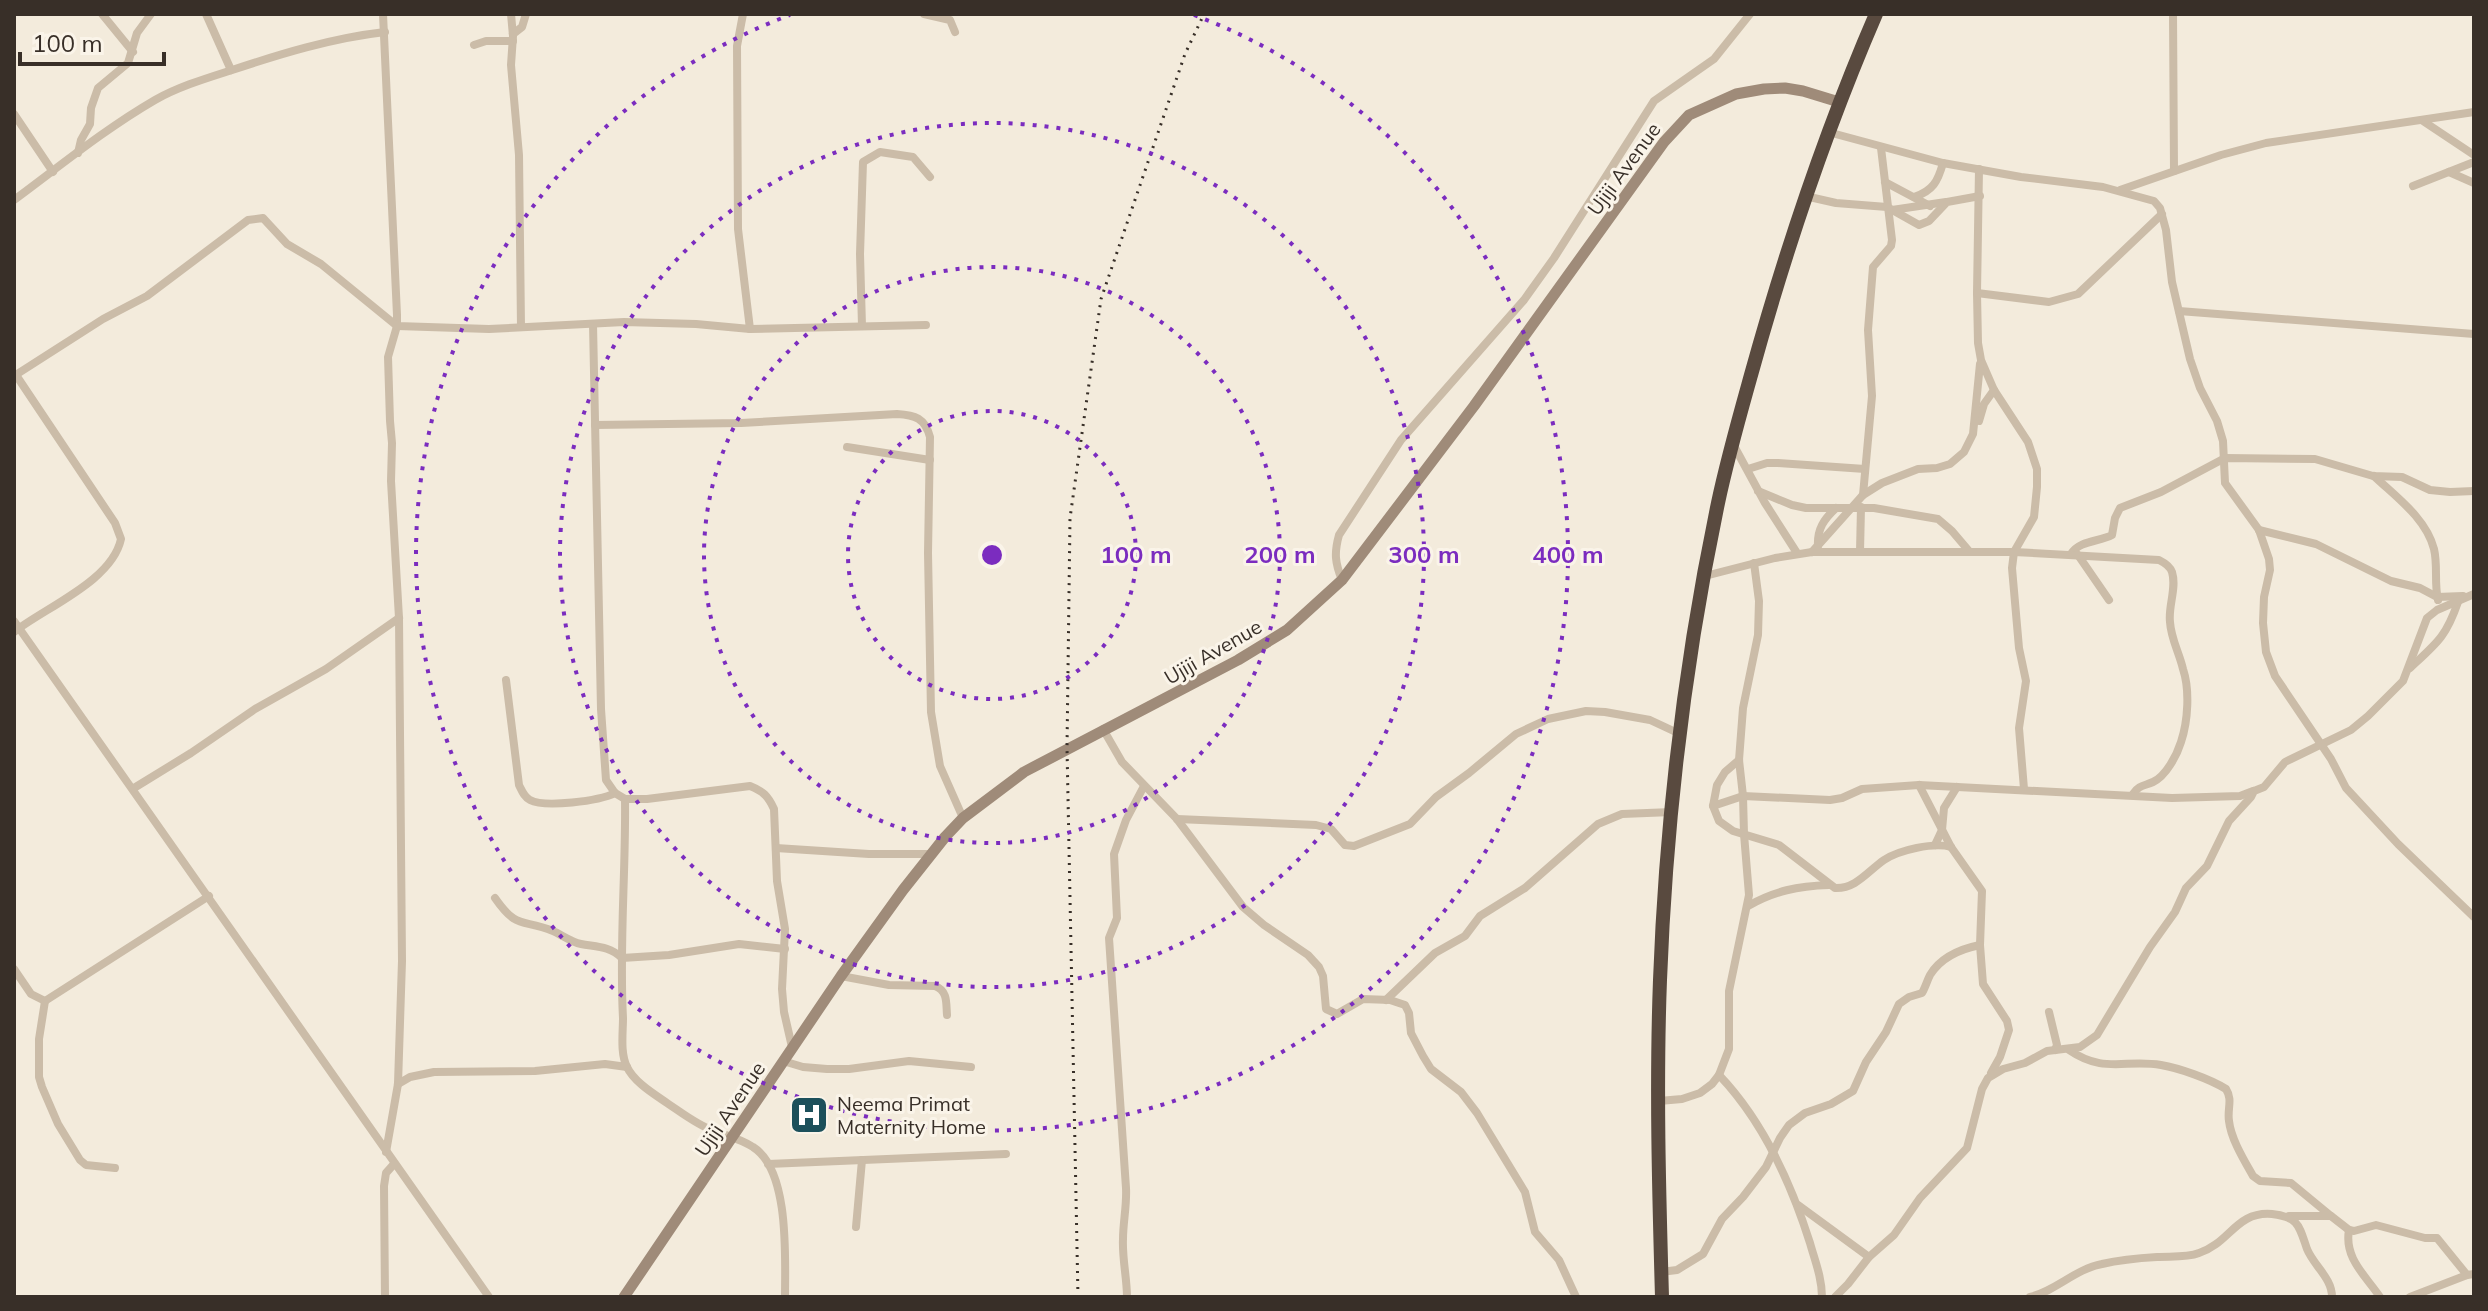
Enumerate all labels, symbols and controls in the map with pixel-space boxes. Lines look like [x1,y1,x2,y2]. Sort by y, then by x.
scale bar [20,16,164,66]
text: 100 m [32,28,103,58]
street label: Ujiji Avenue [1582,117,1666,220]
text: 100 m [1100,539,1172,569]
text: 200 m [1244,539,1316,569]
text: 300 m [1388,539,1460,569]
text: 400 m [1532,539,1604,569]
centre of rings [978,541,1006,569]
street label: Ujiji Avenue [1160,614,1266,690]
street label: Ujiji Avenue [689,1057,770,1161]
place label: Neema Primat Maternity Home [837,1091,986,1139]
hospital icon: Neema Primat Maternity Home [788,1094,830,1136]

